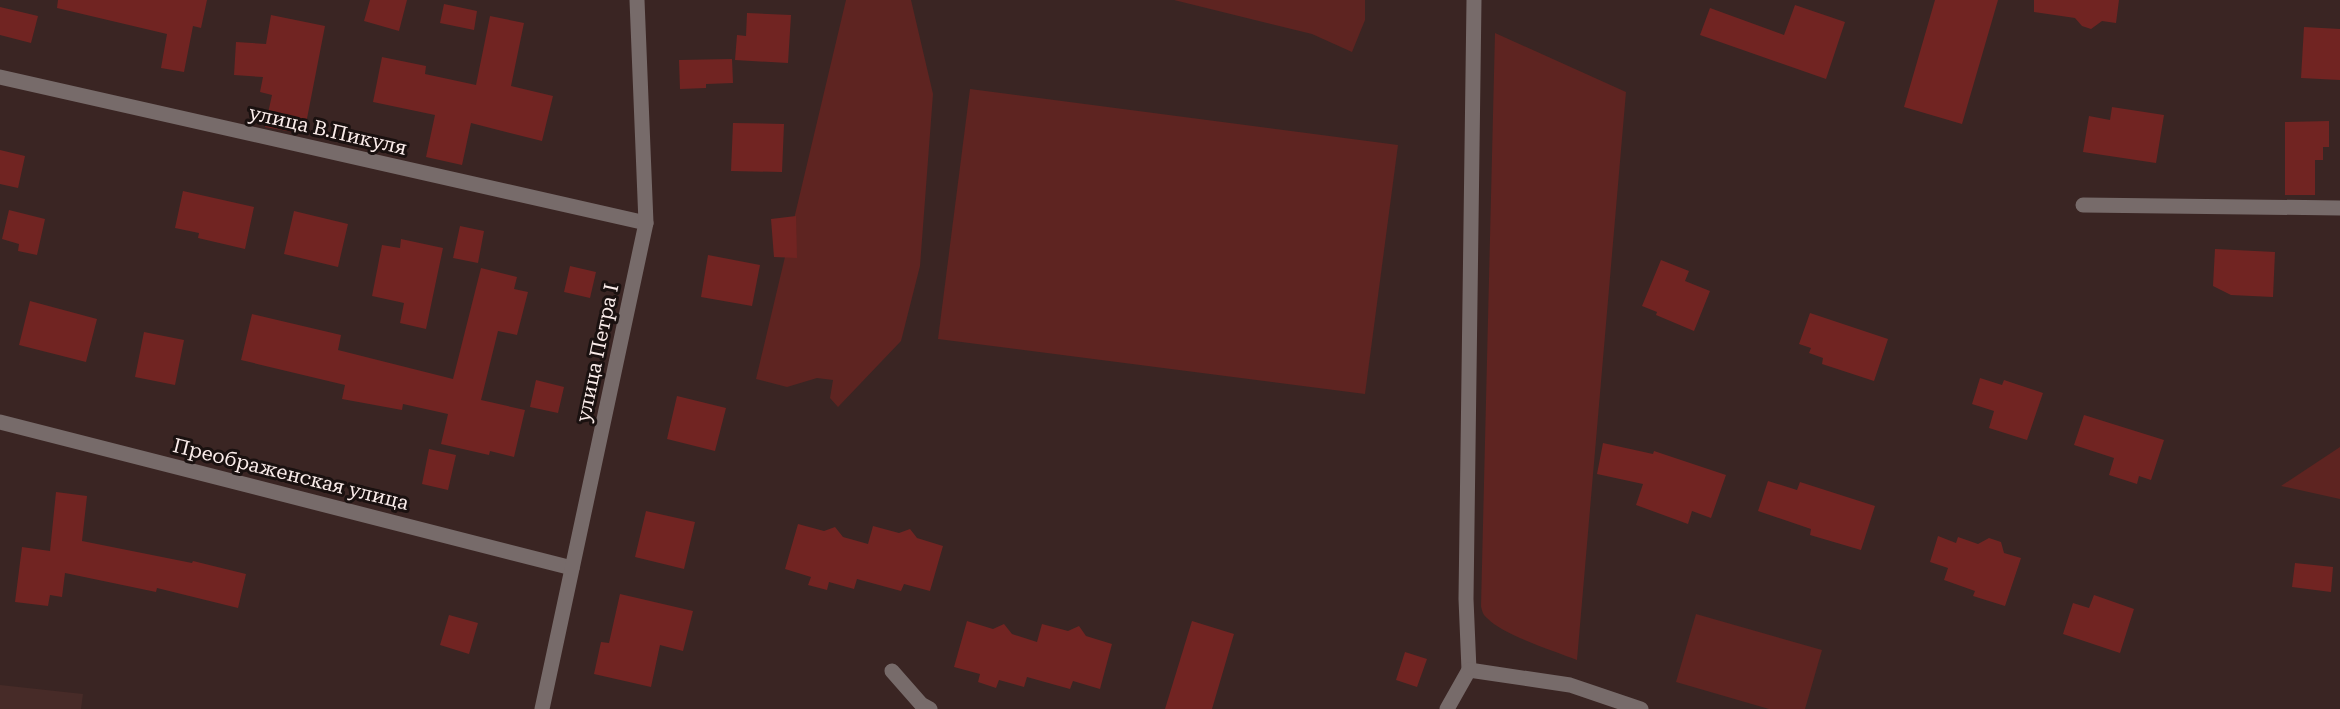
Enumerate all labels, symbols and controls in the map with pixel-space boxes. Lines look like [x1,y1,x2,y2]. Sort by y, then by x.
street label: улица В.Пикуля [247,100,409,160]
street label: улица Петра I [571,282,623,424]
street label: Преображенская улица [171,433,411,515]

